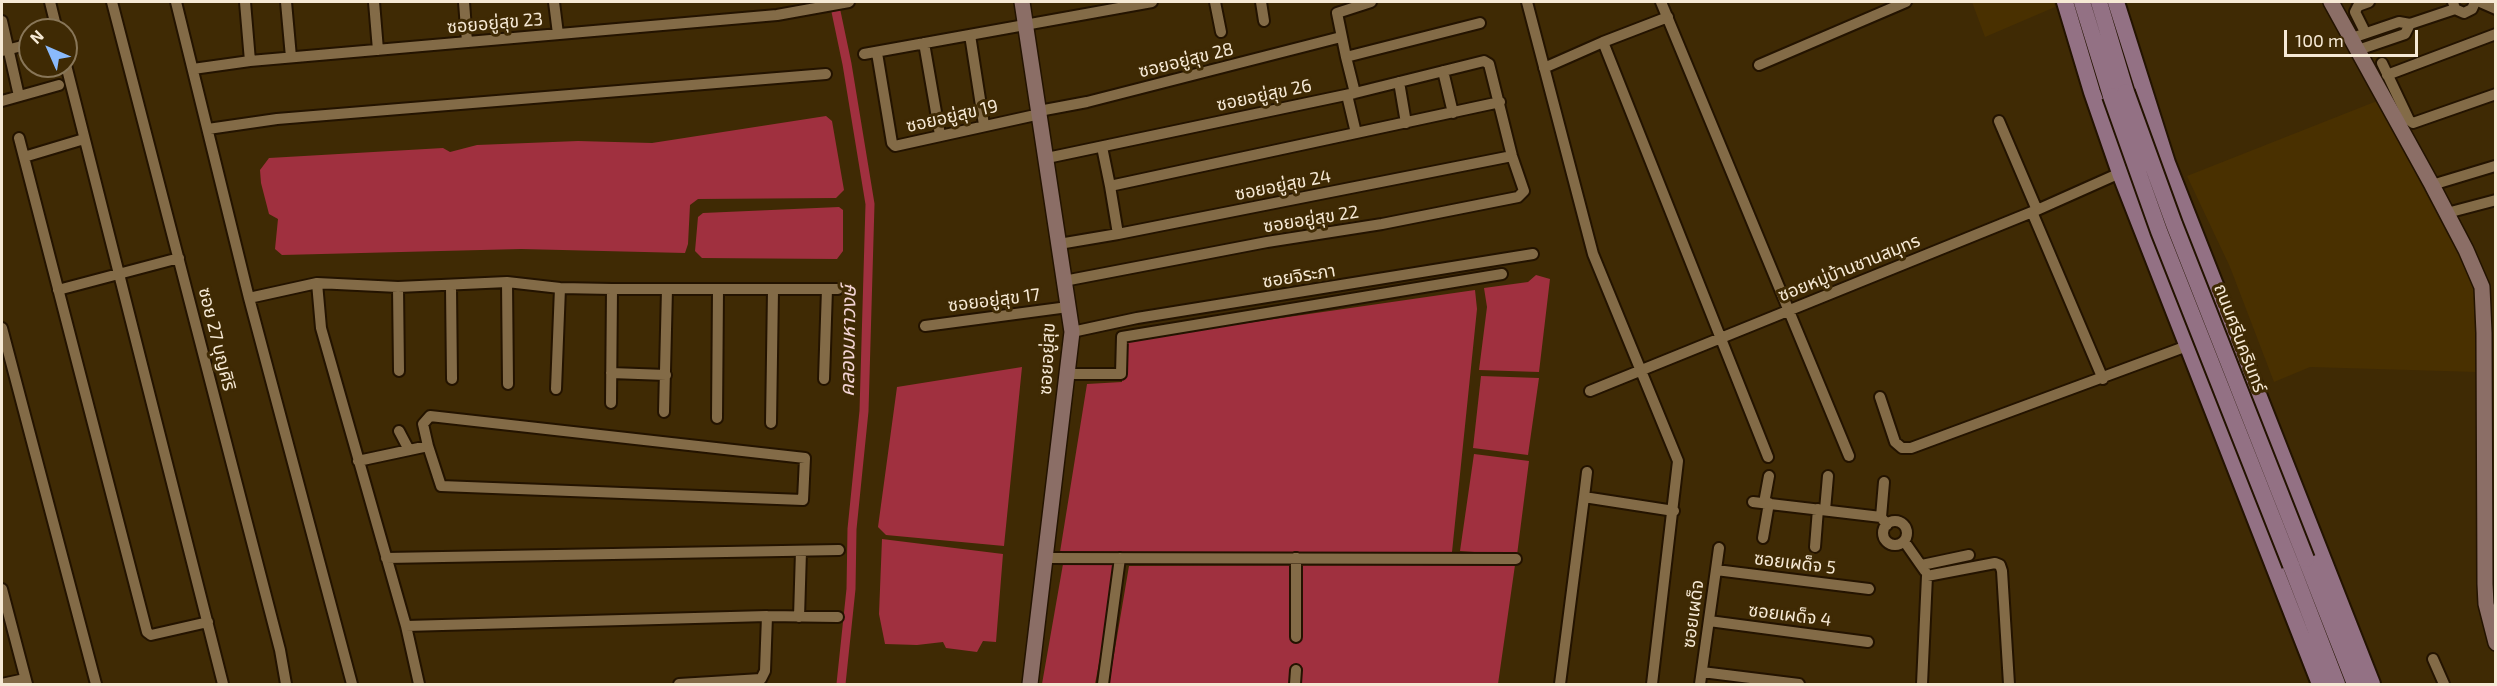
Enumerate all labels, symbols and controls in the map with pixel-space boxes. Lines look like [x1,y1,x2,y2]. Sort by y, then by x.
street label: ซอยอยู่สุข 23 [446,8,544,38]
north arrow [18,18,78,78]
scale bar [2287,18,2420,56]
text: N [26,26,47,47]
text: 100 m [2295,29,2344,51]
street label: ซอยอยู่สุข 28 [1136,38,1236,82]
street label: ซอยอยู่สุข 26 [1214,74,1314,116]
street label: ซอยอยู่สุข 19 [904,95,1000,137]
street label: ซอยอยู่สุข 24 [1233,165,1333,205]
street label: ซอยอยู่สุข 22 [1262,201,1360,237]
street label: ซอยหมู่บ้านชานสมุทร [1775,230,1923,306]
street label: ซอยจิระภา [1261,260,1337,292]
street label: ถนนศรีนครินทร์ [2209,281,2271,395]
street label: ซอยอยู่สุข 17 [947,284,1041,316]
street label: ซอย 27 บุญศิริ [194,285,240,393]
water label: คลองมหาวงษ์ [835,285,861,397]
street label: ซอยอยู่สุข [1034,322,1060,396]
street label: ซอยเผด็จ 5 [1753,547,1837,579]
street label: ซอยเผด็จ [1678,578,1708,650]
street label: ซอยเผด็จ 4 [1747,599,1833,631]

